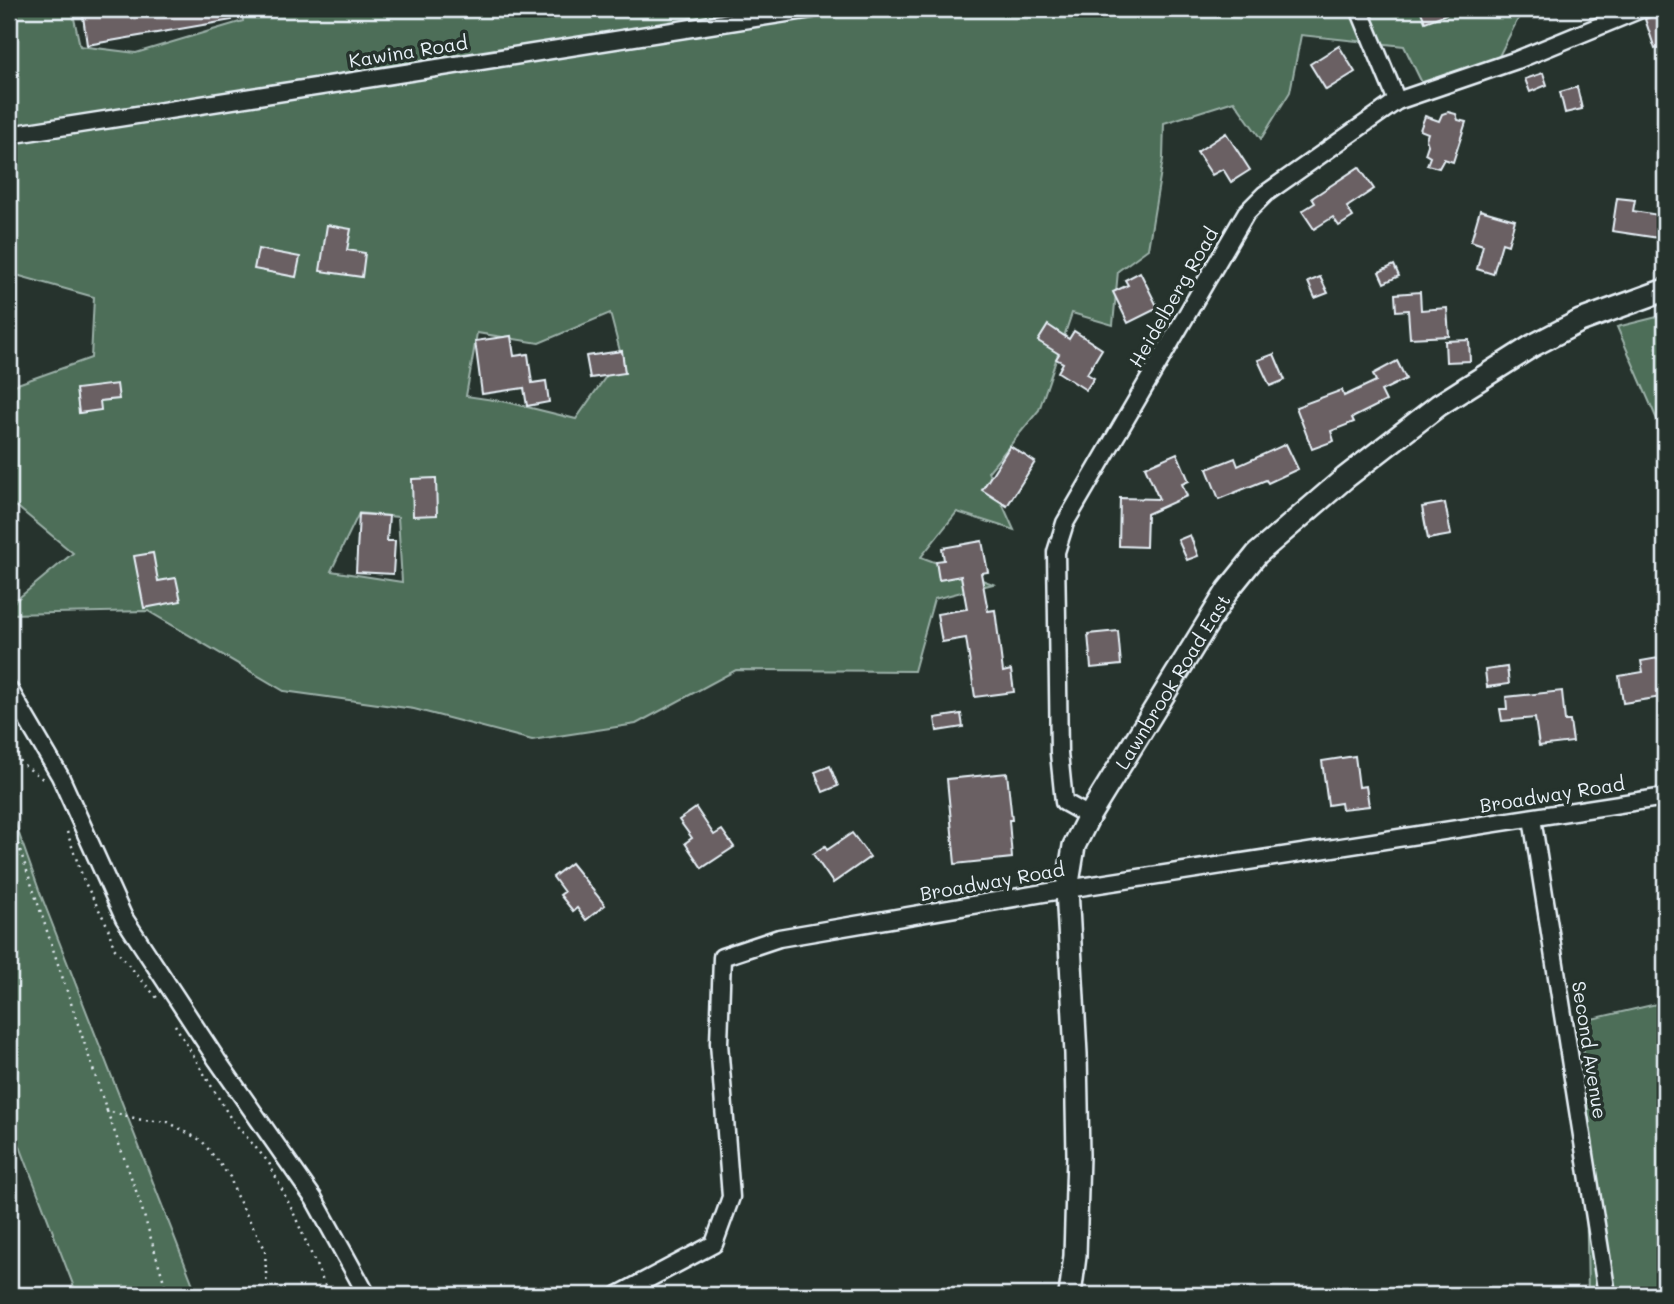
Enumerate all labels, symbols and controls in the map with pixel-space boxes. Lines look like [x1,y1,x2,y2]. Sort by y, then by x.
street label: Kawina Road [347,29,469,73]
street label: Heidelberg Road [1123,223,1223,371]
street label: Lawnbrook Road East [1109,589,1235,773]
street label: Broadway Road [1478,770,1626,818]
street label: Broadway Road [918,856,1066,906]
street label: Second Avenue [1567,979,1613,1121]

